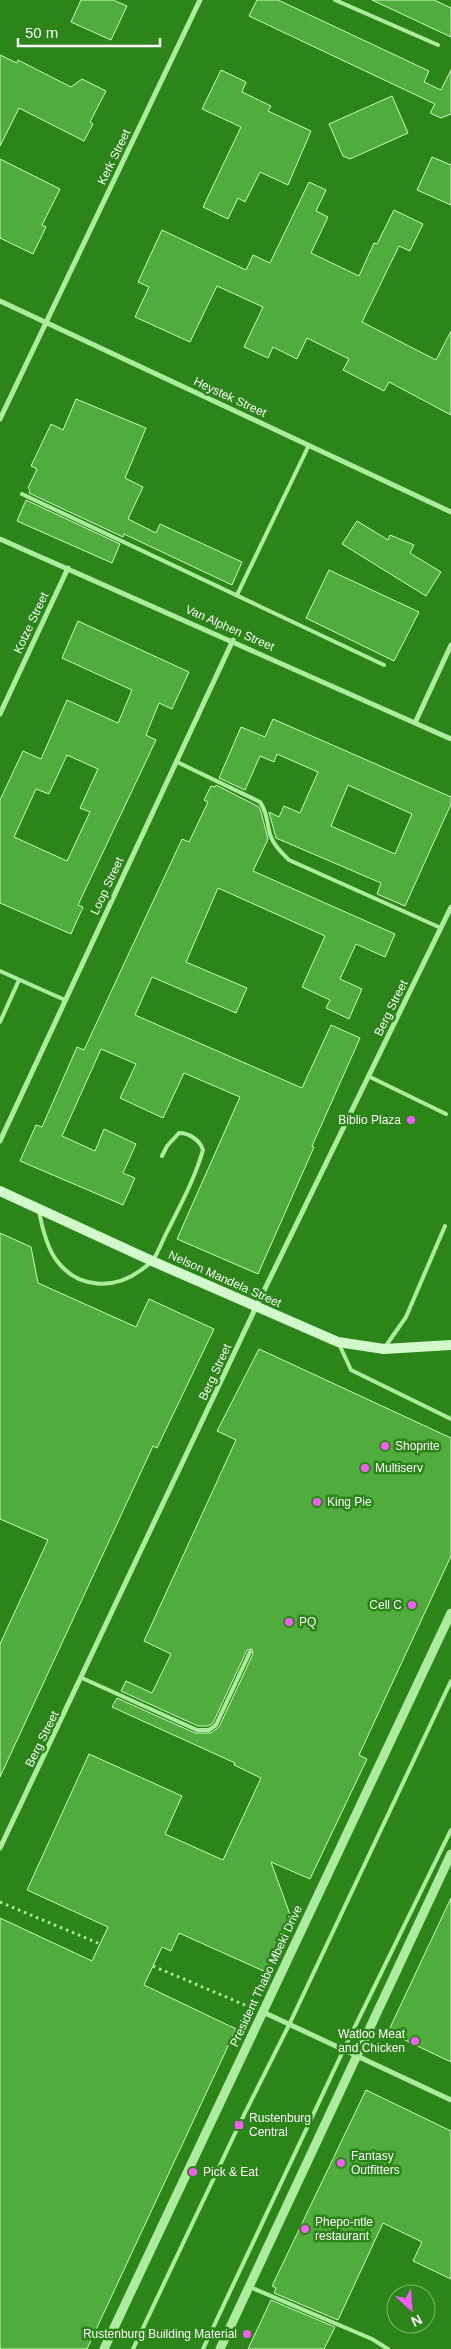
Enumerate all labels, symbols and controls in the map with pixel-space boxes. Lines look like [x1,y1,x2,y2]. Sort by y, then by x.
scale bar [18,15,160,47]
text: 50 m [25,24,58,41]
street label: Kerk Street [95,126,134,187]
street label: Heystek Street [191,374,269,420]
street label: Kotze Street [11,590,52,656]
street label: Van Alphen Street [183,602,277,654]
street label: Loop Street [88,854,127,917]
street label: Berg Street [371,977,411,1038]
place label: Biblio Plaza [338,1113,401,1127]
marker: Biblio Plaza [405,1114,417,1126]
street label: Nelson Mandela Street [166,1248,284,1310]
street label: Berg Street [196,1341,234,1402]
place label: Shoprite [395,1439,440,1453]
marker: Shoprite [379,1440,391,1452]
place label: Multiserv [375,1461,423,1475]
marker: Multiserv [359,1462,371,1474]
place label: King Pie [327,1495,372,1509]
marker: King Pie [311,1496,323,1508]
place label: Cell C [369,1598,402,1612]
marker: Cell C [406,1599,418,1611]
place label: PQ [299,1615,316,1629]
marker: PQ [283,1616,295,1628]
street label: Berg Street [22,1708,62,1769]
street label: President Thabo Mbeki Drive [227,1903,305,2049]
place label: Watloo Meat and Chicken [338,2027,406,2055]
marker: Watloo Meat and Chicken [409,2035,421,2047]
place label: Rustenburg Central [249,2111,311,2139]
marker: Rustenburg Central [233,2119,245,2131]
place label: Fantasy Outfitters [351,2149,400,2177]
marker: Fantasy Outfitters [335,2157,347,2169]
place label: Pick & Eat [203,2165,259,2179]
marker: Pick & Eat [187,2166,199,2178]
place label: Phepo-ntle restaurant [315,2215,373,2243]
marker: Phepo-ntle restaurant [299,2223,311,2235]
north arrow [386,2284,436,2334]
text: N [409,2311,425,2330]
place label: Rustenburg Building Material [83,2327,237,2341]
marker: Rustenburg Building Material [241,2328,253,2340]

